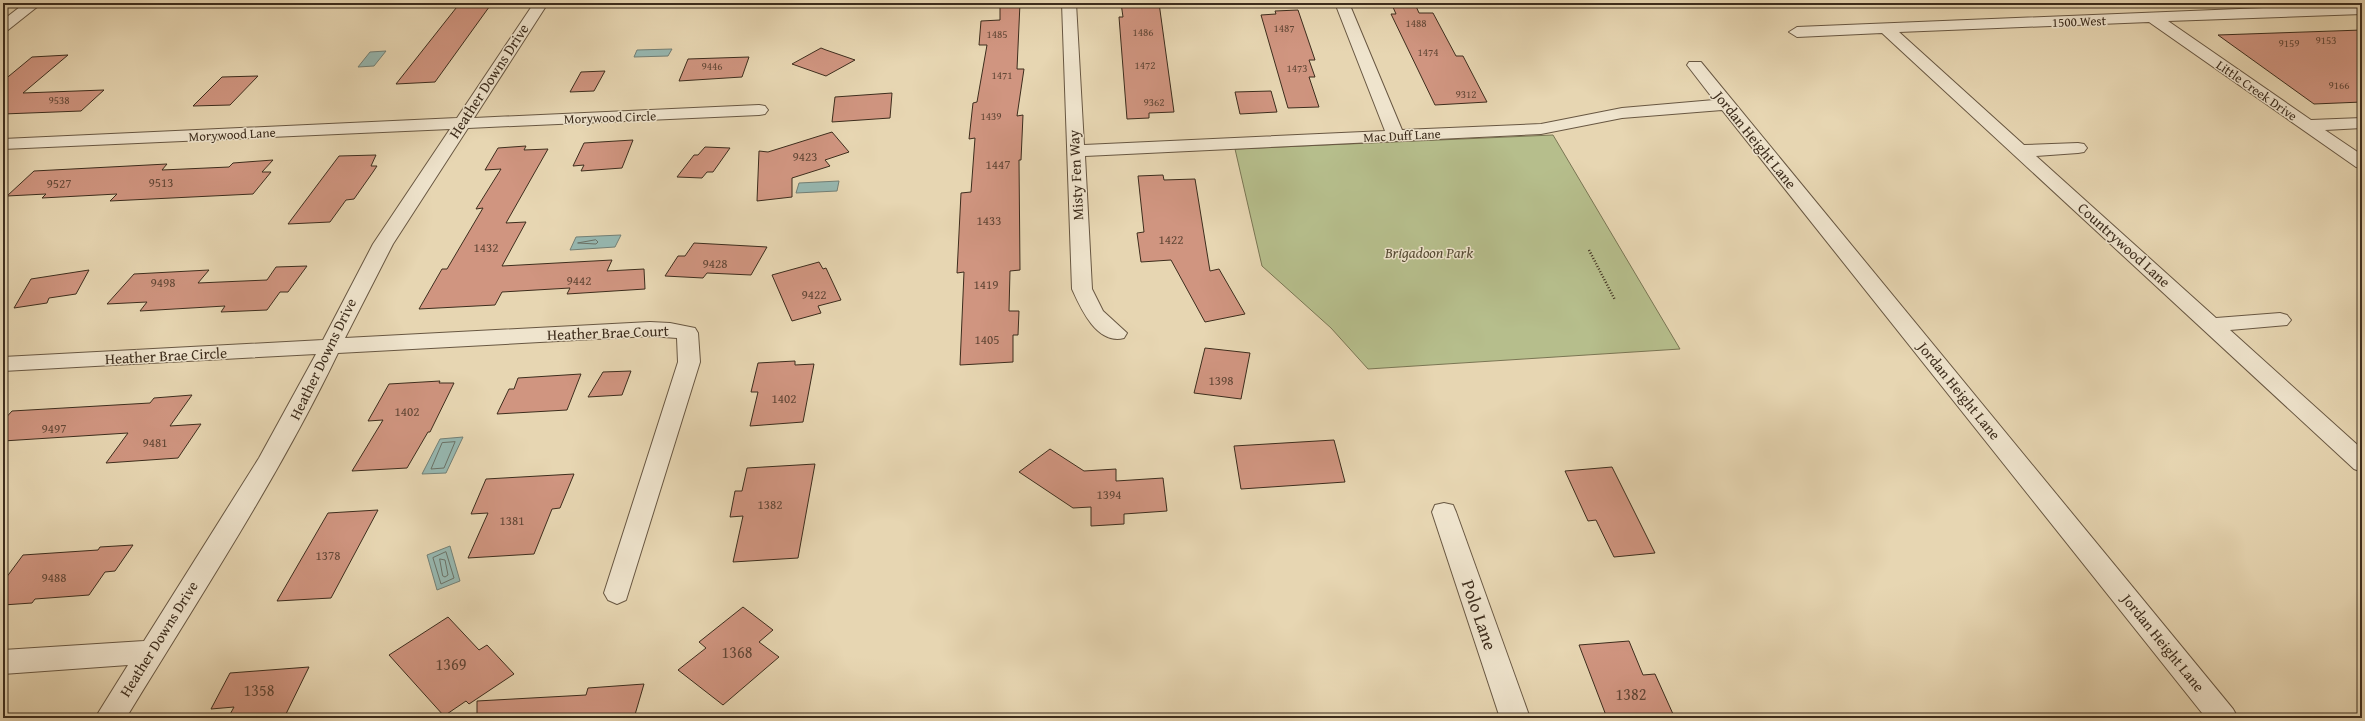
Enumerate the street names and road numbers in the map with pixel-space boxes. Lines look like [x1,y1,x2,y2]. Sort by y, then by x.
street label: 1500 West [2052,11,2107,32]
street label: Heather Downs Drive [444,19,534,142]
street label: Little Creek Drive [2212,55,2301,125]
street label: Jordan Height Lane [1708,85,1802,193]
street label: Morywood Circle [564,106,657,129]
street label: Morywood Lane [188,123,276,146]
street label: Mac Duff Lane [1363,124,1441,147]
street label: Misty Fen Way [1063,129,1088,221]
street label: Countrywood Lane [2073,197,2175,292]
street label: Heather Downs Drive [284,294,361,423]
street label: Heather Brae Court [547,320,670,345]
street label: Jordan Height Lane [1912,336,2006,444]
street label: Heather Brae Circle [104,342,228,369]
street label: Polo Lane [1455,576,1504,654]
street label: Heather Downs Drive [114,577,203,701]
street label: Jordan Height Lane [2116,588,2210,696]

